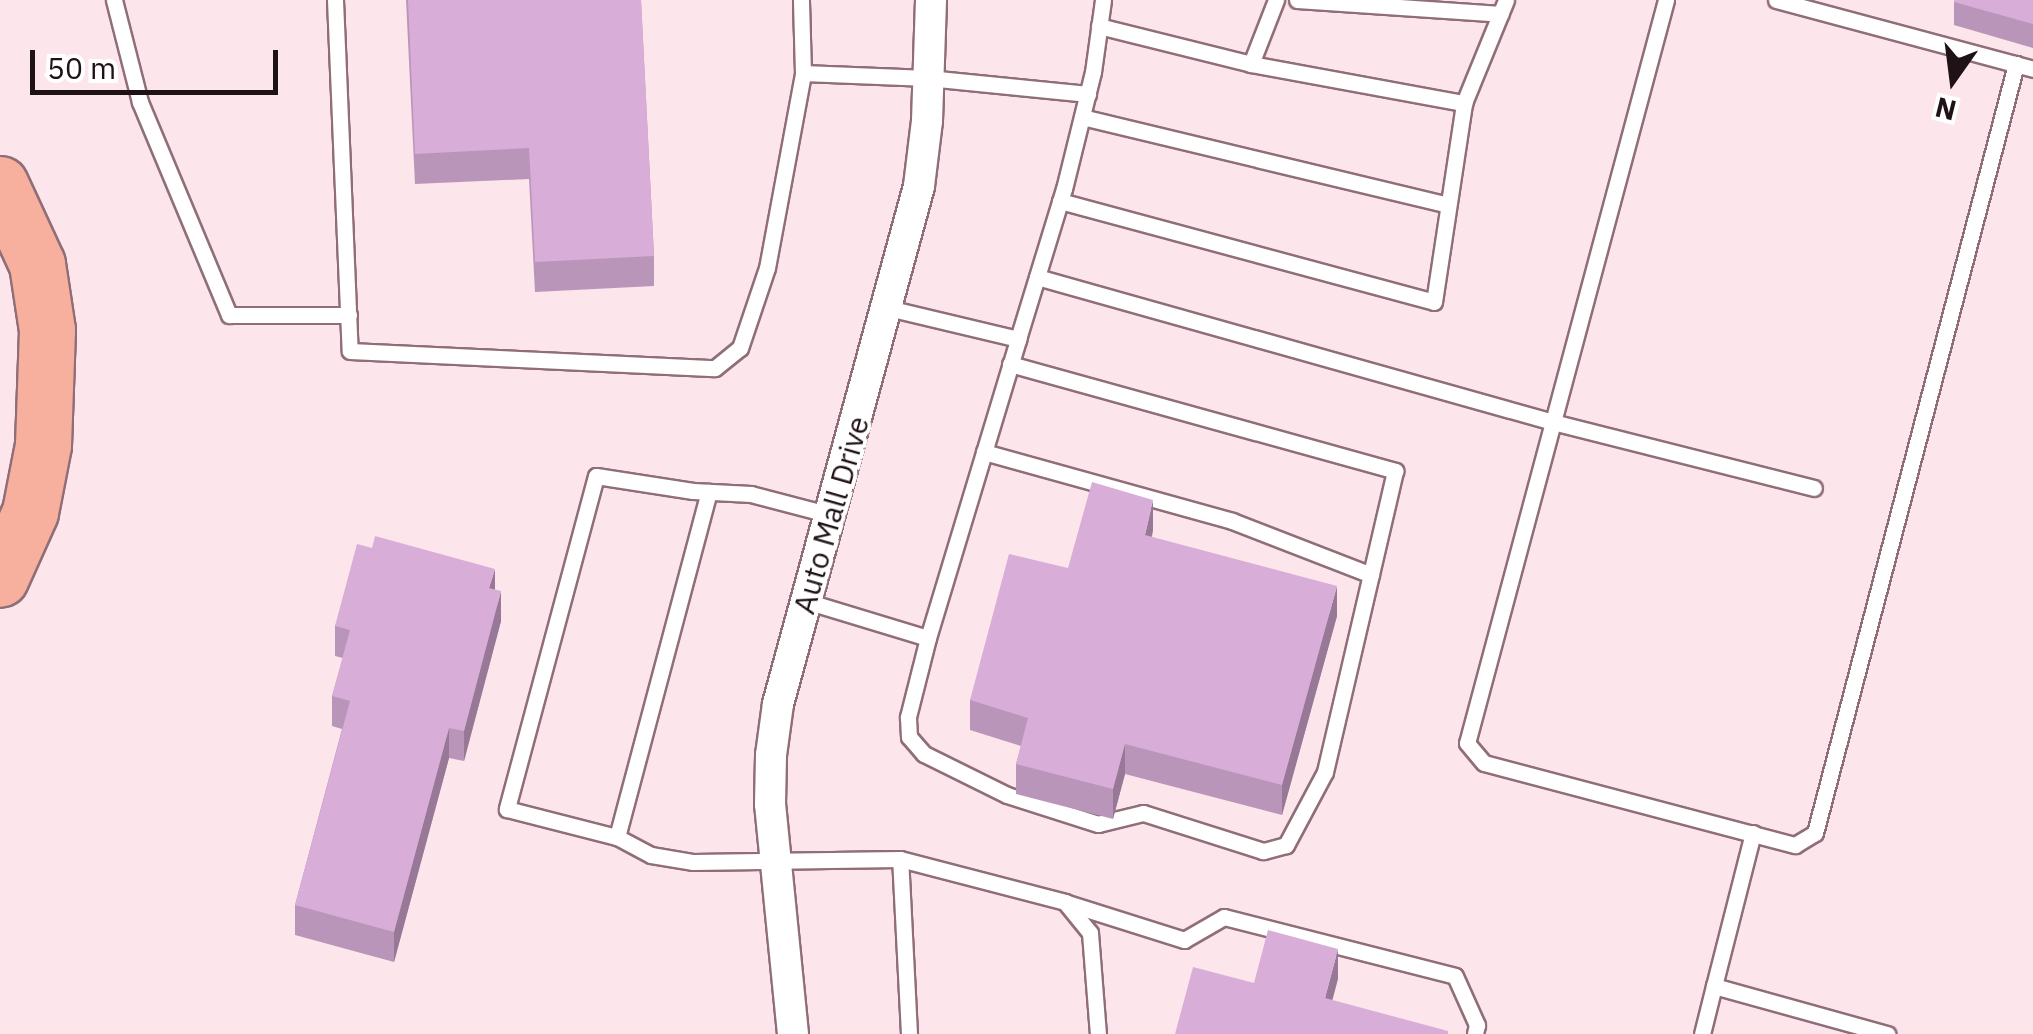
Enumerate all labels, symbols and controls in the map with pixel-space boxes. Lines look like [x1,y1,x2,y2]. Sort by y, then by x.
scale bar [35,30,282,92]
north arrow [1903,30,2003,130]
text: 50 m [47,48,116,87]
text: N [1931,89,1960,130]
street label: Auto Mall Drive [786,412,876,618]

